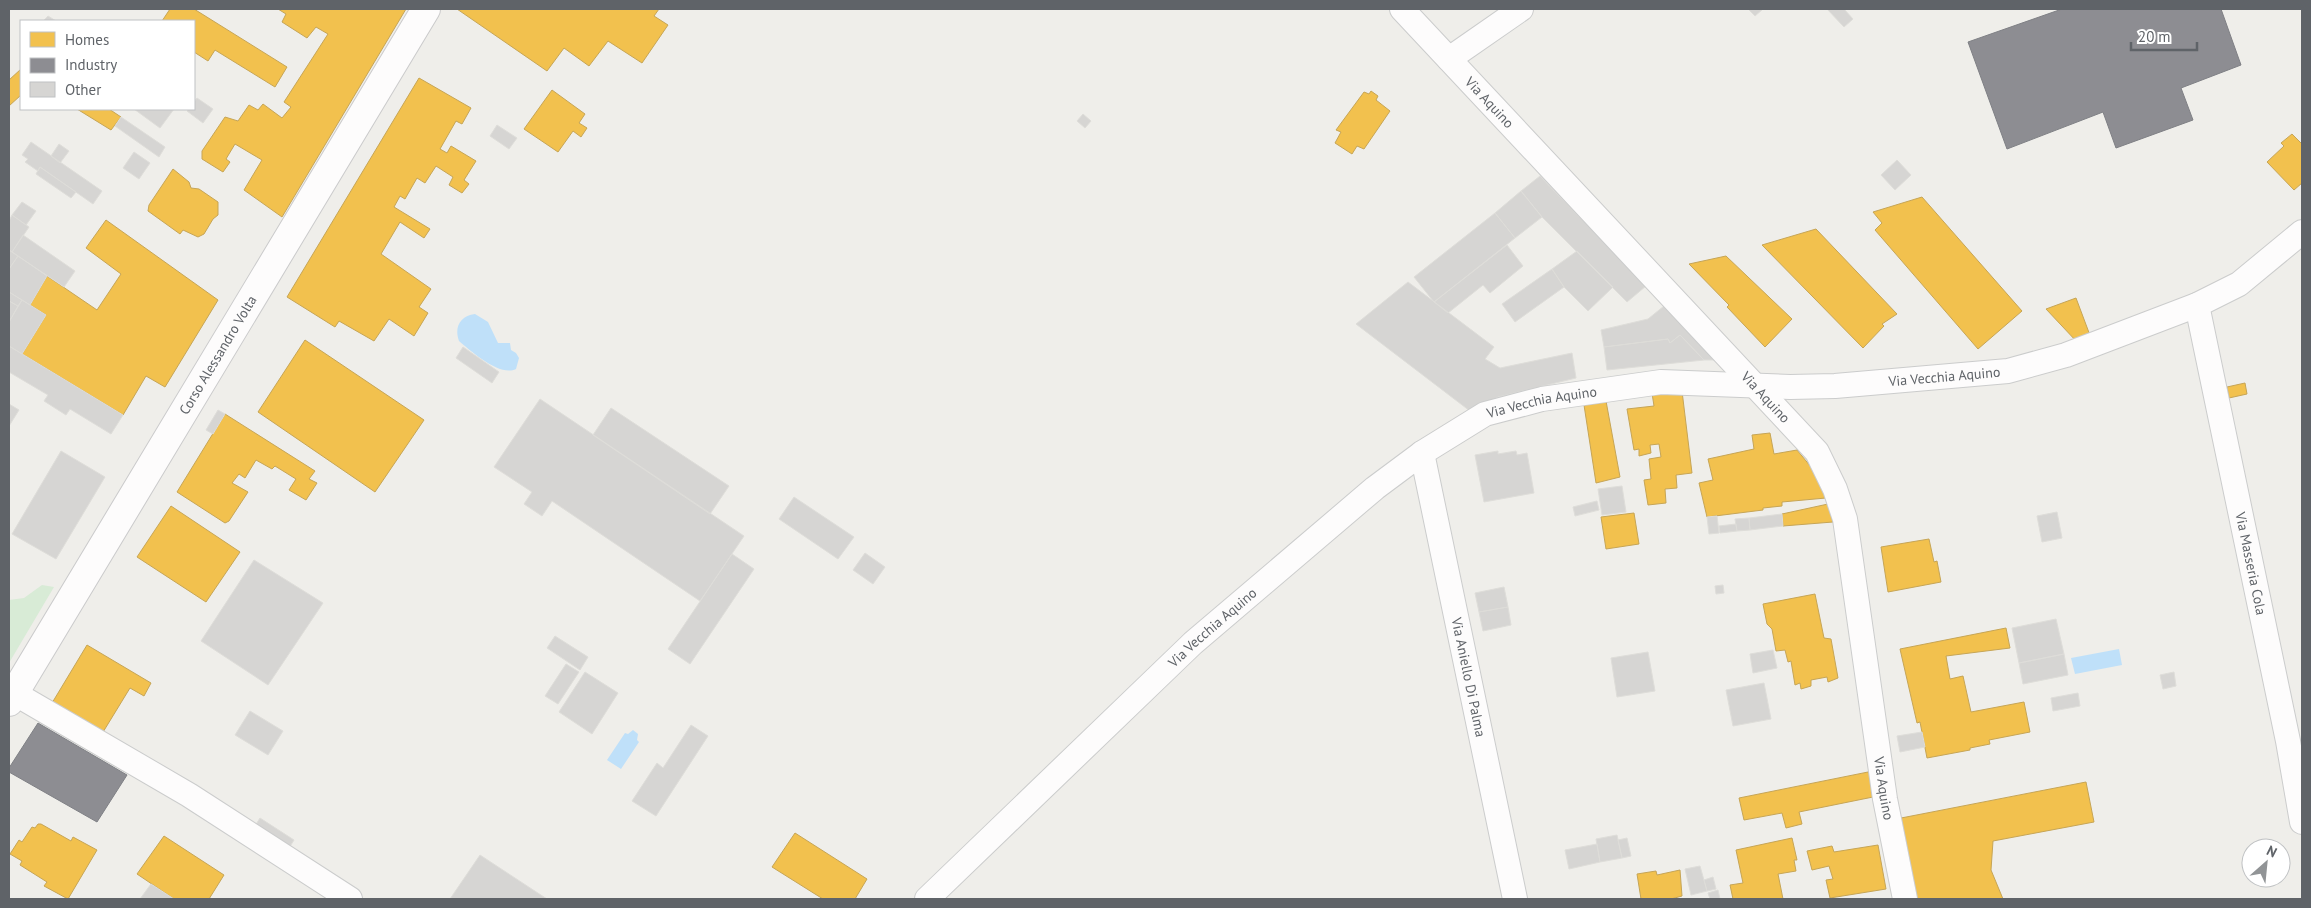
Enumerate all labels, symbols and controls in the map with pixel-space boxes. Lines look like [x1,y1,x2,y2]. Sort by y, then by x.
legend [20,20,195,110]
scale bar [2131,20,2197,52]
text: 20 m [2138,27,2171,46]
text: Homes [65,30,109,49]
text: Industry [65,55,117,74]
street label: Via Aquino [1460,72,1518,132]
text: Other [65,80,101,99]
street label: Corso Alessandro Volta [175,292,261,418]
street label: Via Vecchia Aquino [1887,363,2001,390]
street label: Via Aquino [1737,367,1794,427]
street label: Via Vecchia Aquino [1484,382,1598,422]
street label: Via Masseria Cola [2231,509,2270,617]
street label: Via Vecchia Aquino [1164,584,1260,672]
street label: Via Aniello Di Palma [1447,615,1490,739]
street label: Via Aquino [1870,755,1898,822]
north arrow [2241,838,2291,888]
text: N [2264,841,2280,862]

